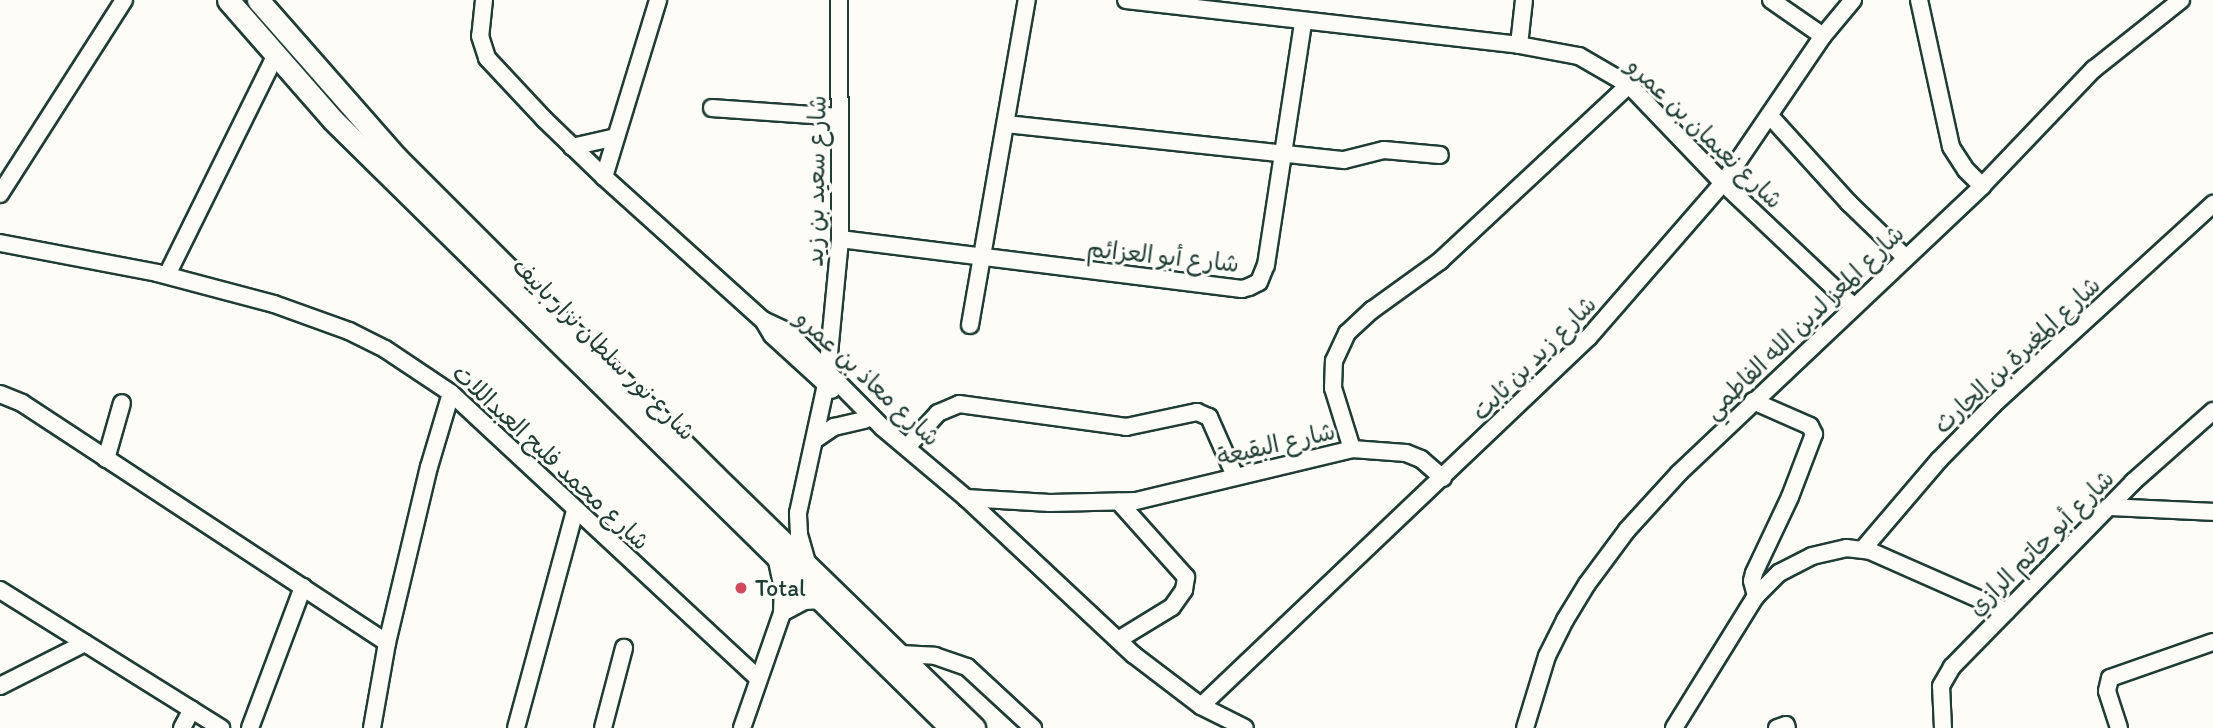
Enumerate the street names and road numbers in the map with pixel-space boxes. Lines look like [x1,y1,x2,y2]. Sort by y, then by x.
street label: شارع نعيمان بن عمرو [1621,51,1789,215]
street label: شارع سعيد بن زيد [800,95,832,267]
street label: شارع المعز لدين الله الفاطمي [1698,219,1910,425]
street label: شارع أبو العزائم [1086,234,1240,278]
street label: شارع نور سلطان نزار باييف [507,252,701,446]
street label: شارع المغيرة بن الحارث [1928,270,2106,440]
street label: شارع زيد بن ثابت [1466,290,1602,426]
street label: شارع معاذ بن عمرو [790,304,946,452]
street label: شارع محمد فليح العبداللات [446,358,656,556]
street label: شارع البقيعة [1214,416,1338,472]
street label: شارع أبو حاتم الرازي [1962,464,2120,622]

